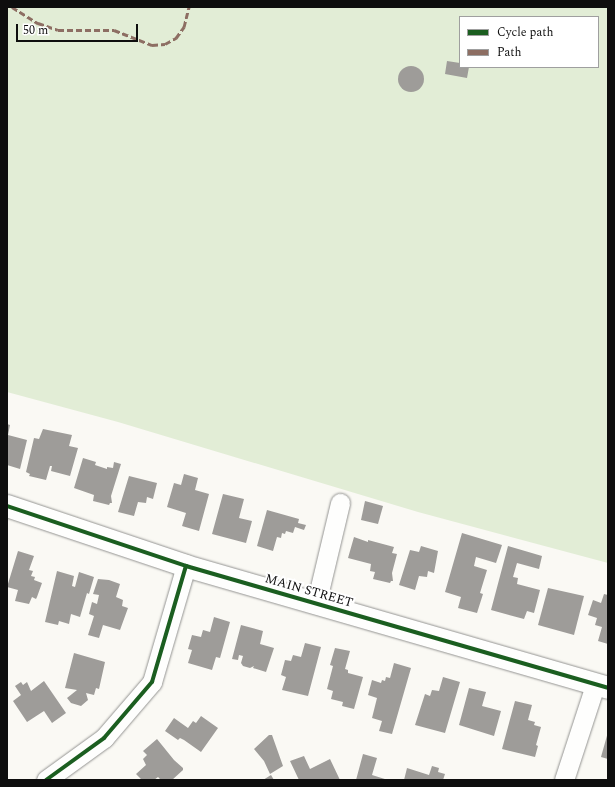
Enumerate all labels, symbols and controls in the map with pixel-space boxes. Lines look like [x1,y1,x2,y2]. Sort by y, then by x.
scale bar [18,16,140,42]
legend [459,16,599,68]
text: 50 m [23,21,48,40]
text: Cycle path [497,23,554,42]
text: Path [497,43,522,62]
street label: MAIN STREET [263,571,355,611]

